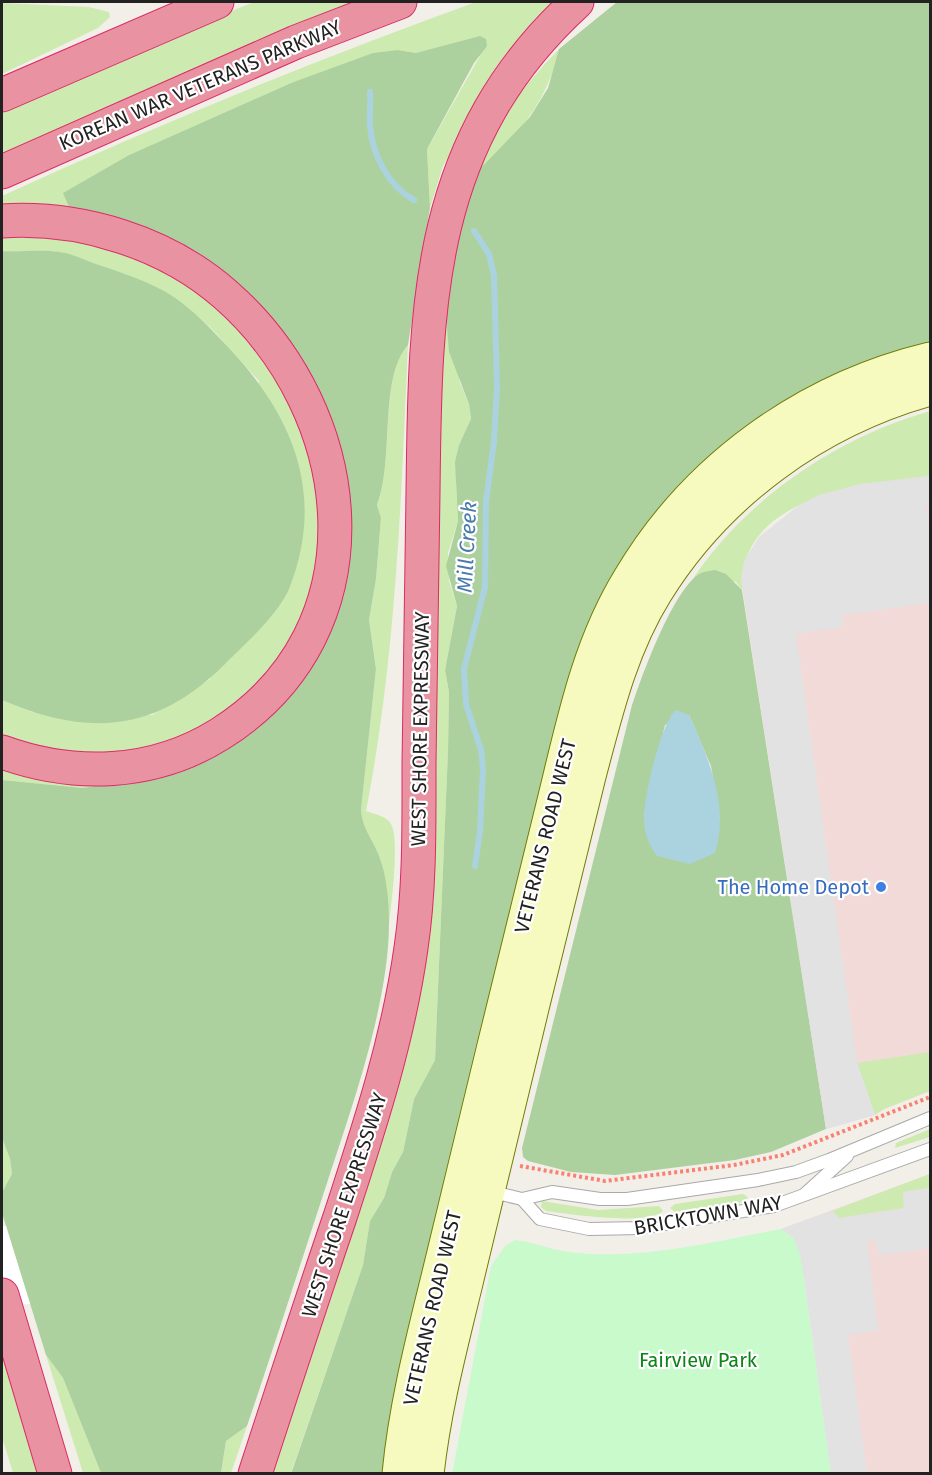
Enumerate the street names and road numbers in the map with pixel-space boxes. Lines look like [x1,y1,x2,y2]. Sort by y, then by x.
street label: KOREAN WAR VETERANS PARKWAY [55,15,345,155]
street label: WEST SHORE EXPRESSWAY [406,611,434,847]
street label: VETERANS ROAD WEST [509,736,581,936]
street label: WEST SHORE EXPRESSWAY [296,1090,392,1320]
street label: BRICKTOWN WAY [632,1190,784,1240]
street label: VETERANS ROAD WEST [398,1208,466,1408]

